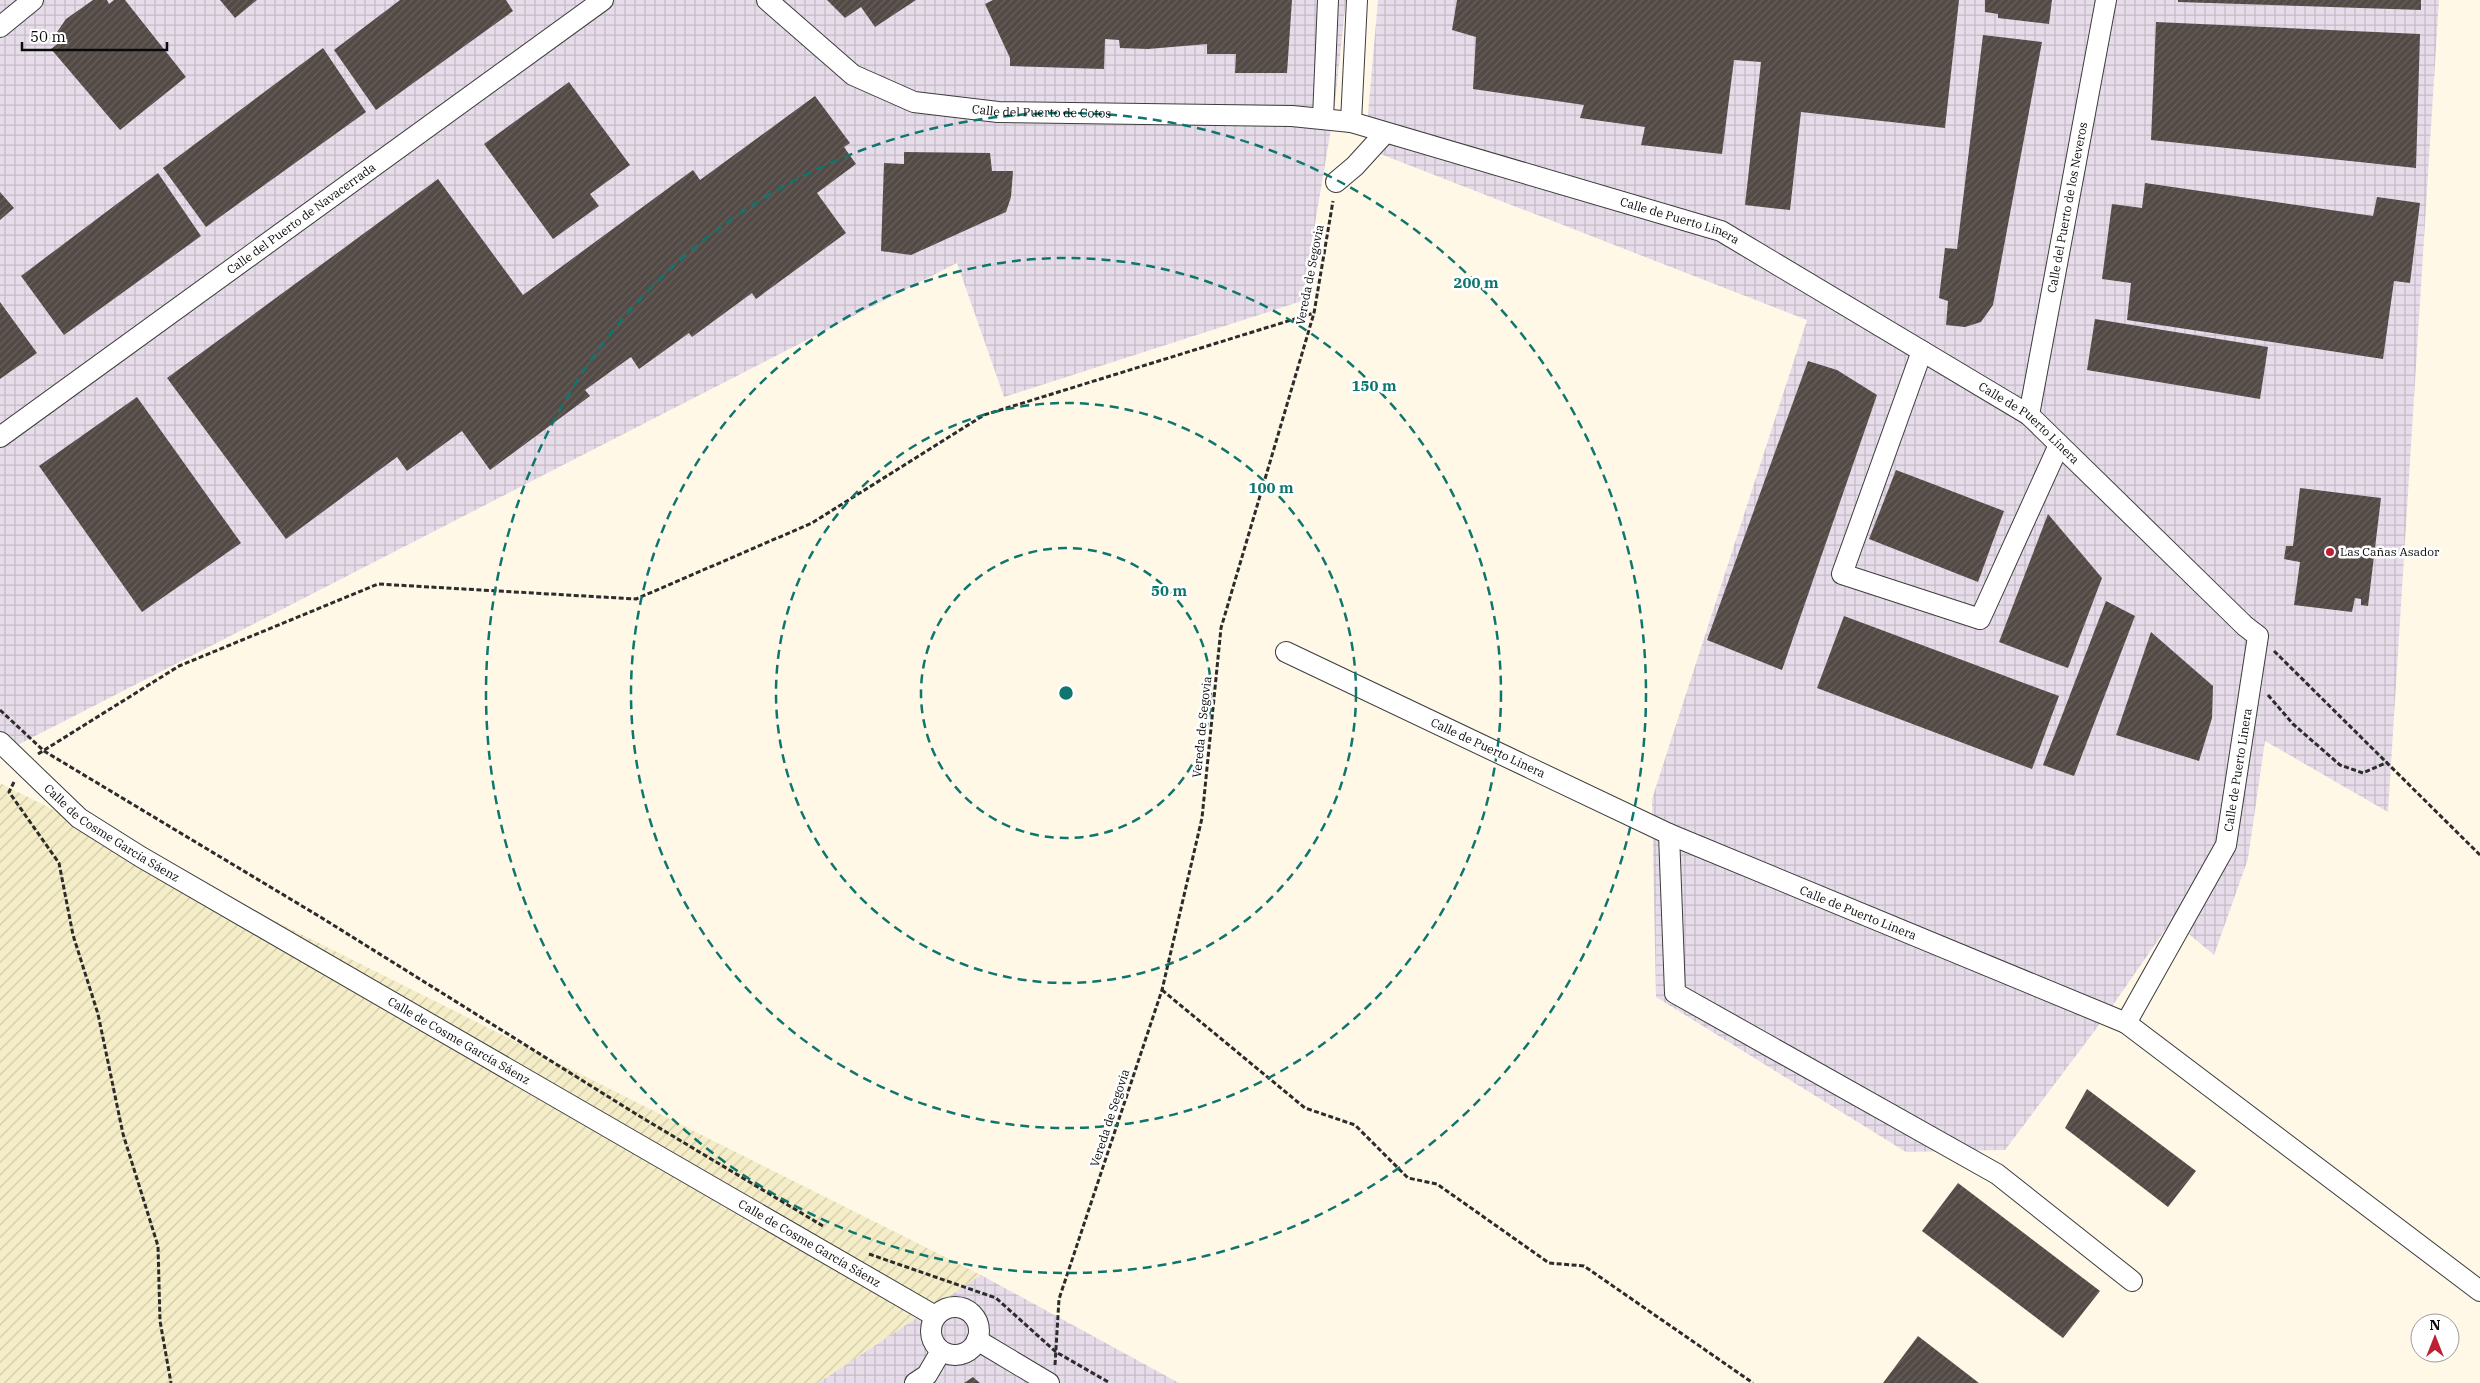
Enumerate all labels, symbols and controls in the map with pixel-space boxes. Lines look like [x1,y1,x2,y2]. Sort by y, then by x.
scale bar [22,20,168,52]
text: 50 m [30,27,66,46]
street label: Calle del Puerto de Cotos [971,101,1112,121]
street label: Calle del Puerto de los Neveros [2044,121,2090,294]
street label: Calle del Puerto de Navacerrada [224,159,379,277]
street label: Calle de Puerto Linera [1618,194,1743,247]
street label: Vereda de Segovia [1292,223,1327,326]
text: 200 m [1453,273,1499,292]
text: 150 m [1351,376,1397,395]
street label: Calle de Puerto Linera [1976,379,2083,467]
text: 100 m [1248,478,1294,497]
place label: Las Cañas Asador [2340,544,2440,559]
marker: Las Cañas Asador [2324,546,2336,558]
text: 50 m [1151,581,1187,600]
street label: Vereda de Segovia [1189,675,1214,778]
centre of rings [1057,684,1075,702]
street label: Calle de Puerto Linera [2220,707,2255,833]
street label: Calle de Puerto Linera [1429,714,1548,781]
street label: Calle de Cosme García Sáenz [41,781,182,885]
street label: Calle de Puerto Linera [1798,882,1919,943]
street label: Calle de Cosme García Sáenz [385,993,533,1087]
street label: Vereda de Segovia [1087,1067,1133,1169]
street label: Calle de Cosme García Sáenz [736,1196,884,1290]
north arrow [2410,1313,2460,1363]
text: N [2429,1316,2441,1334]

